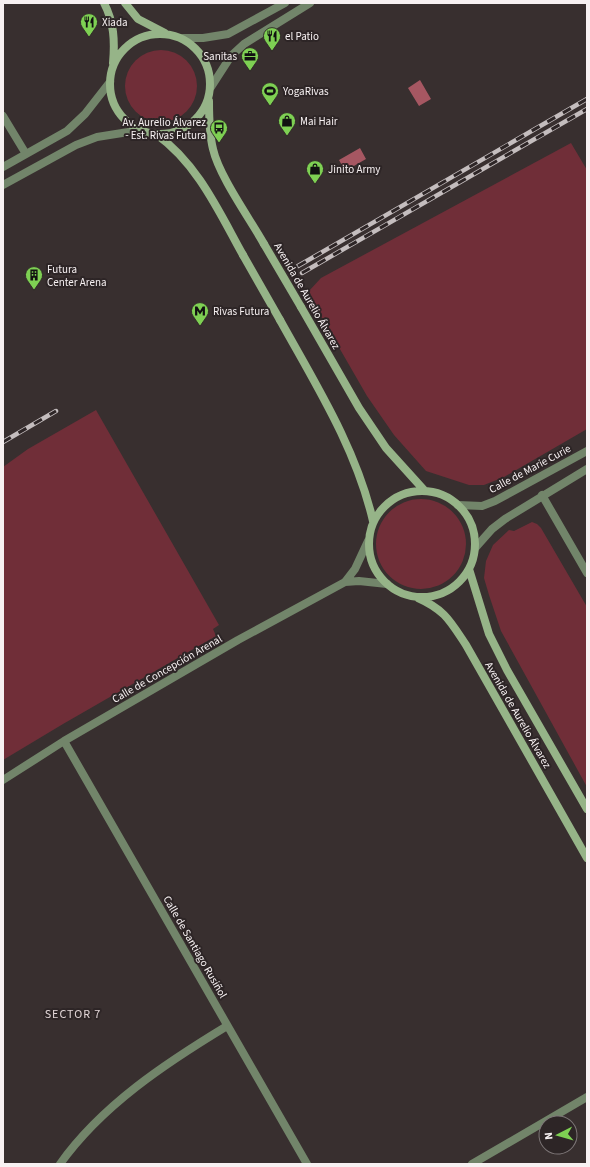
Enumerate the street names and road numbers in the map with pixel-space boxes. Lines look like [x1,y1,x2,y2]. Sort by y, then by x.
street label: Avenida de Aurelio Álvarez [270,240,344,352]
street label: Calle de Marie Curie [486,441,574,497]
street label: Calle de Concepción Arenal [109,631,225,707]
street label: Avenida de Aurelio Álvarez [481,659,555,771]
street label: Calle de Santiago Rusiñol [159,893,231,1001]

